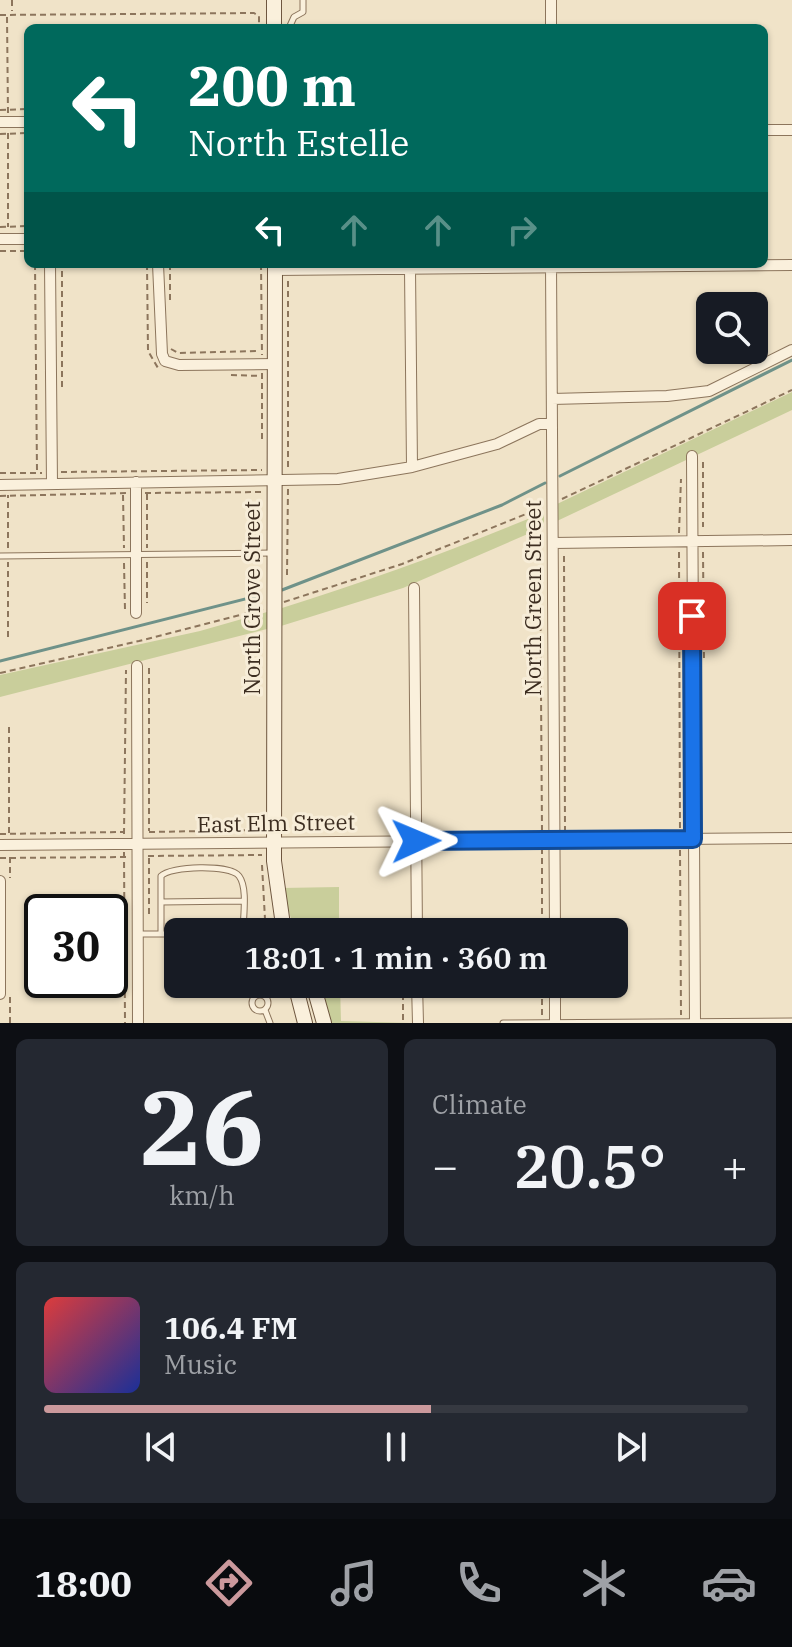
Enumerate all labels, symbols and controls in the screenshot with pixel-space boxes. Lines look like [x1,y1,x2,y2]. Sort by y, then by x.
text: 200 m [188,49,356,121]
icon: left [56,56,160,160]
text: North Estelle [188,119,409,166]
icon: left [248,208,292,252]
icon: ahead [332,208,376,252]
icon: ahead [416,208,460,252]
icon: right [500,208,544,252]
map controls [696,292,768,364]
button: search [696,292,768,364]
street label: North Green Street [518,500,547,696]
street label: North Grove Street [237,501,266,695]
pin [658,582,726,650]
icon: arrive [670,594,714,638]
position arrow [374,799,458,883]
street label: East Elm Street [197,807,356,838]
speed limit sign: 30 [24,894,128,998]
text: 18:01 · 1 min · 360 m [245,938,547,977]
text: 26 [140,1058,264,1194]
text: Climate [432,1087,527,1121]
text: 20.5° [514,1126,666,1205]
text: − [432,1137,458,1194]
text: + [722,1137,748,1194]
text: km/h [169,1178,235,1212]
text: 106.4 FM [164,1308,297,1347]
text: Music [164,1347,237,1381]
icon: previous [139,1425,183,1469]
icon: pause [374,1425,418,1469]
icon: next [609,1425,653,1469]
icon: directions [201,1555,257,1611]
icon: music [326,1555,382,1611]
icon: phone [451,1555,507,1611]
icon: climate [576,1555,632,1611]
icon: car [701,1555,757,1611]
text: 18:00 [35,1560,132,1607]

